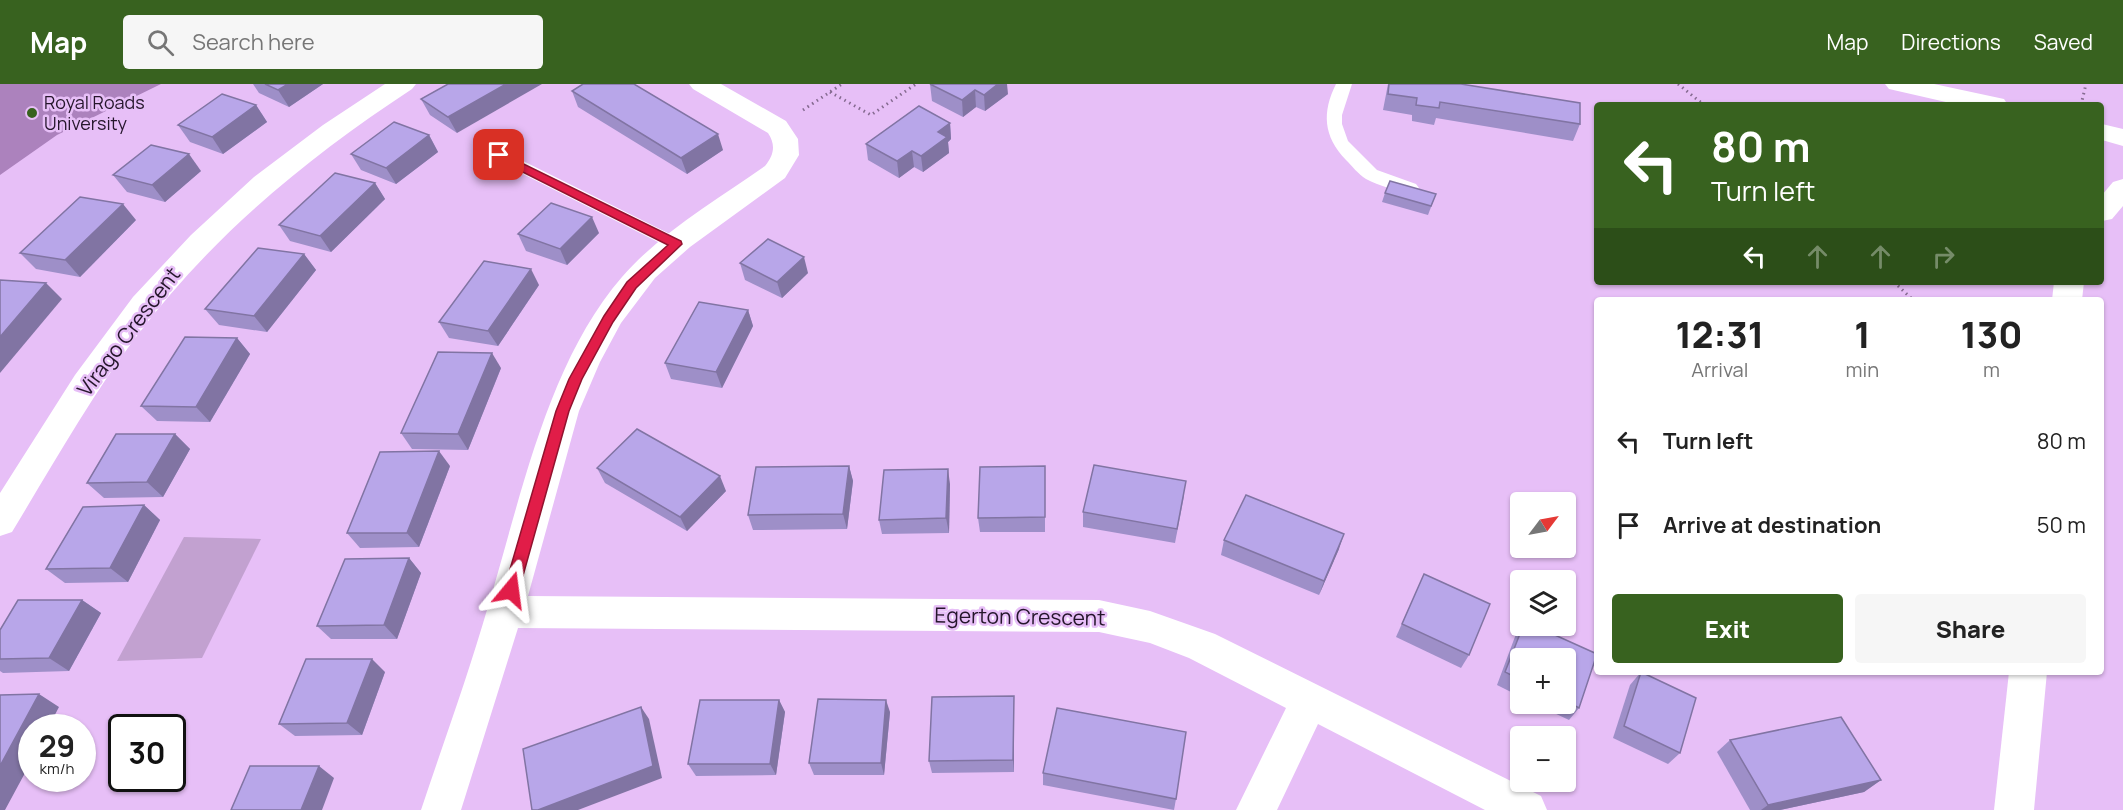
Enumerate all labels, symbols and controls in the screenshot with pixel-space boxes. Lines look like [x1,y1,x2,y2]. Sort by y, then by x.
search box [123,15,543,69]
text: Map [30,23,87,61]
icon: search [144,26,177,59]
text: Search here [192,27,315,57]
text: Map [1827,28,1868,56]
text: Directions [1901,28,2001,56]
text: Saved [2034,28,2093,56]
place label: Royal Roads University [44,90,145,135]
marker: Royal Roads University [25,106,39,120]
text: 80 m [1711,117,1811,175]
icon: left [1612,126,1690,204]
pin [473,129,524,180]
icon: arrive [482,138,515,171]
text: Turn left [1711,172,1815,209]
icon: left [1738,240,1771,273]
icon: ahead [1801,240,1834,273]
icon: ahead [1864,240,1897,273]
icon: right [1927,240,1960,273]
street label: Virago Crescent [70,261,186,402]
text: 12:31 [1676,310,1764,359]
text: 1 [1854,310,1871,359]
text: 130 [1961,310,2022,359]
text: Arrival [1691,356,1748,383]
text: min [1846,356,1879,383]
text: m [1983,356,2000,383]
icon: left [1612,425,1645,458]
text: Turn left [1663,426,1753,456]
text: 80 m [2037,426,2086,456]
north arrow [1510,492,1576,558]
map controls [1510,492,1576,792]
icon: arrive [1612,509,1645,542]
text: Arrive at destination [1663,510,1881,540]
text: 50 m [2037,510,2086,540]
position arrow [479,558,543,622]
button: layers [1510,570,1576,636]
button: Exit [1612,594,1843,663]
button: Share [1855,594,2086,663]
street label: Egerton Crescent [934,601,1106,631]
button: + [1510,648,1576,714]
speed limit sign: 30 [108,714,186,792]
text: 29 [39,725,75,766]
button: − [1510,726,1576,792]
text: km/h [40,758,74,779]

